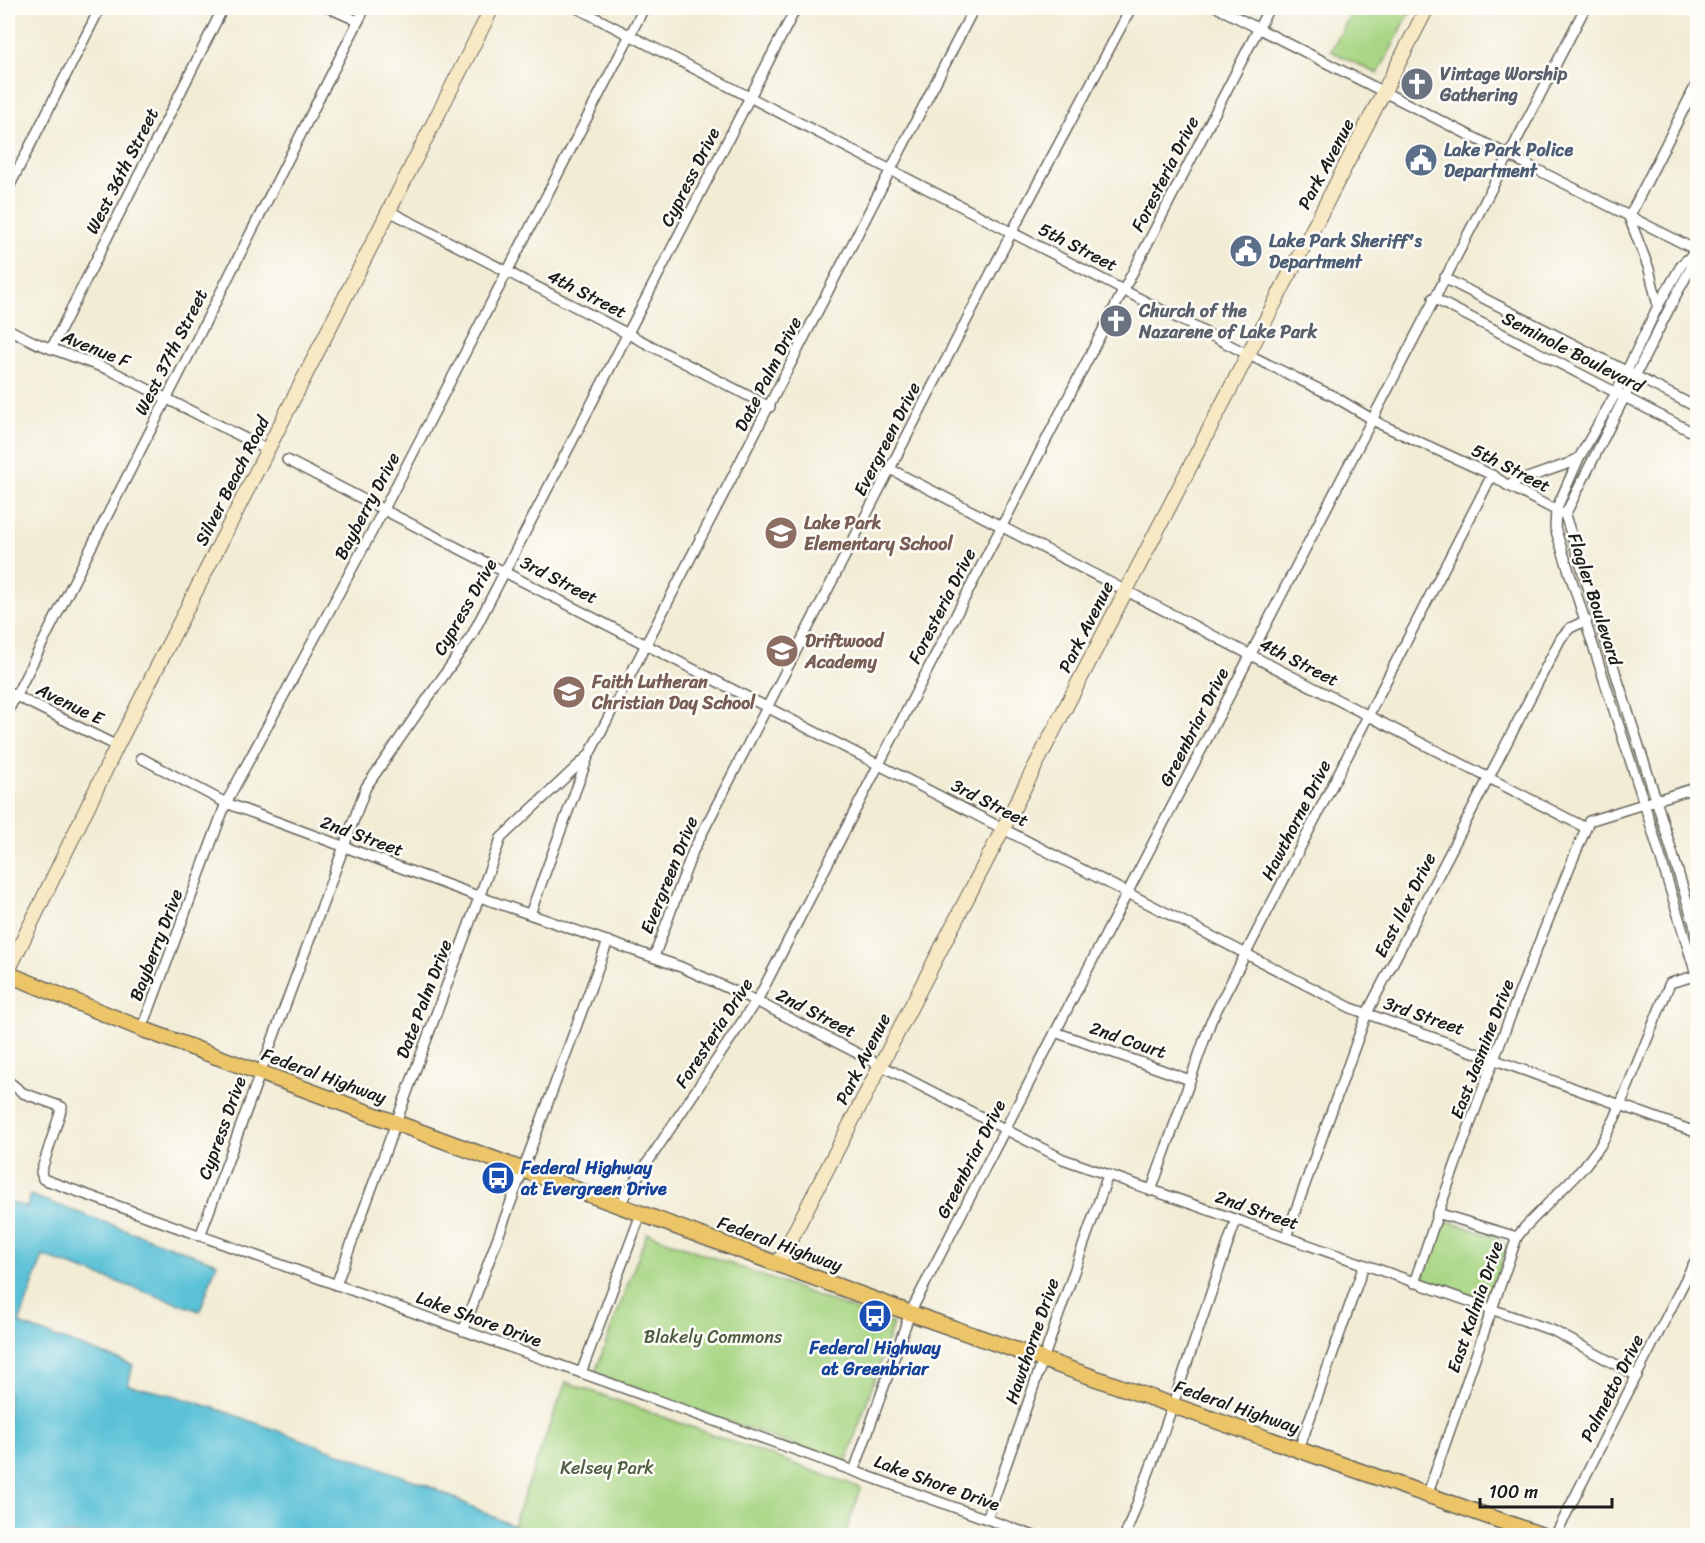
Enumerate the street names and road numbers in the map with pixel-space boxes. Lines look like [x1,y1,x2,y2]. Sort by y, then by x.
street label: West 36th Street [76,102,168,240]
street label: Foresteria Drive [1122,110,1208,238]
street label: Park Avenue [1288,113,1364,215]
street label: Cypress Drive [651,121,729,232]
street label: 5th Street [1033,213,1123,281]
street label: 4th Street [542,260,632,328]
street label: West 37th Street [125,283,217,421]
street label: Seminole Boulevard [1496,302,1651,402]
street label: Date Palm Drive [725,311,811,437]
street label: Avenue F [56,320,136,378]
street label: Evergreen Drive [844,376,930,502]
street label: Silver Beach Road [186,409,279,551]
street label: 5th Street [1466,434,1556,502]
street label: Bayberry Drive [325,446,409,566]
street label: Flagler Boulevard [1558,528,1632,671]
street label: Foresteria Drive [899,542,985,670]
street label: 3rd Street [514,547,604,613]
street label: Cypress Drive [424,552,506,662]
street label: Park Avenue [1049,575,1123,679]
street label: 4th Street [1254,628,1344,696]
street label: Greenbriar Drive [1150,662,1238,792]
street label: Avenue E [30,673,110,735]
street label: Hawthorne Drive [1252,754,1340,886]
street label: 3rd Street [945,770,1035,836]
street label: 2nd Street [316,806,408,866]
street label: Evergreen Drive [631,811,707,939]
street label: East Ilex Drive [1365,847,1445,963]
street label: Bayberry Drive [120,884,192,1006]
street label: Date Palm Drive [387,935,461,1063]
street label: Foresteria Drive [666,971,762,1095]
street label: East Jasmine Drive [1441,974,1523,1123]
street label: 2nd Street [770,979,862,1047]
street label: 3rd Street [1379,987,1469,1045]
street label: Park Avenue [826,1007,900,1111]
street label: 2nd Court [1085,1012,1171,1068]
street label: Federal Highway [257,1039,392,1114]
street label: Cypress Drive [188,1071,256,1184]
street label: Greenbriar Drive [927,1094,1015,1224]
street label: 2nd Street [1211,1181,1303,1239]
street label: Federal Highway [713,1207,848,1282]
street label: East Kalmia Drive [1437,1236,1513,1377]
street label: Hawthorne Drive [995,1273,1069,1409]
street label: Lake Shore Drive [412,1281,547,1357]
street label: Palmetto Drive [1571,1328,1653,1448]
street label: Federal Highway [1170,1371,1305,1444]
street label: Lake Shore Drive [870,1445,1005,1521]

